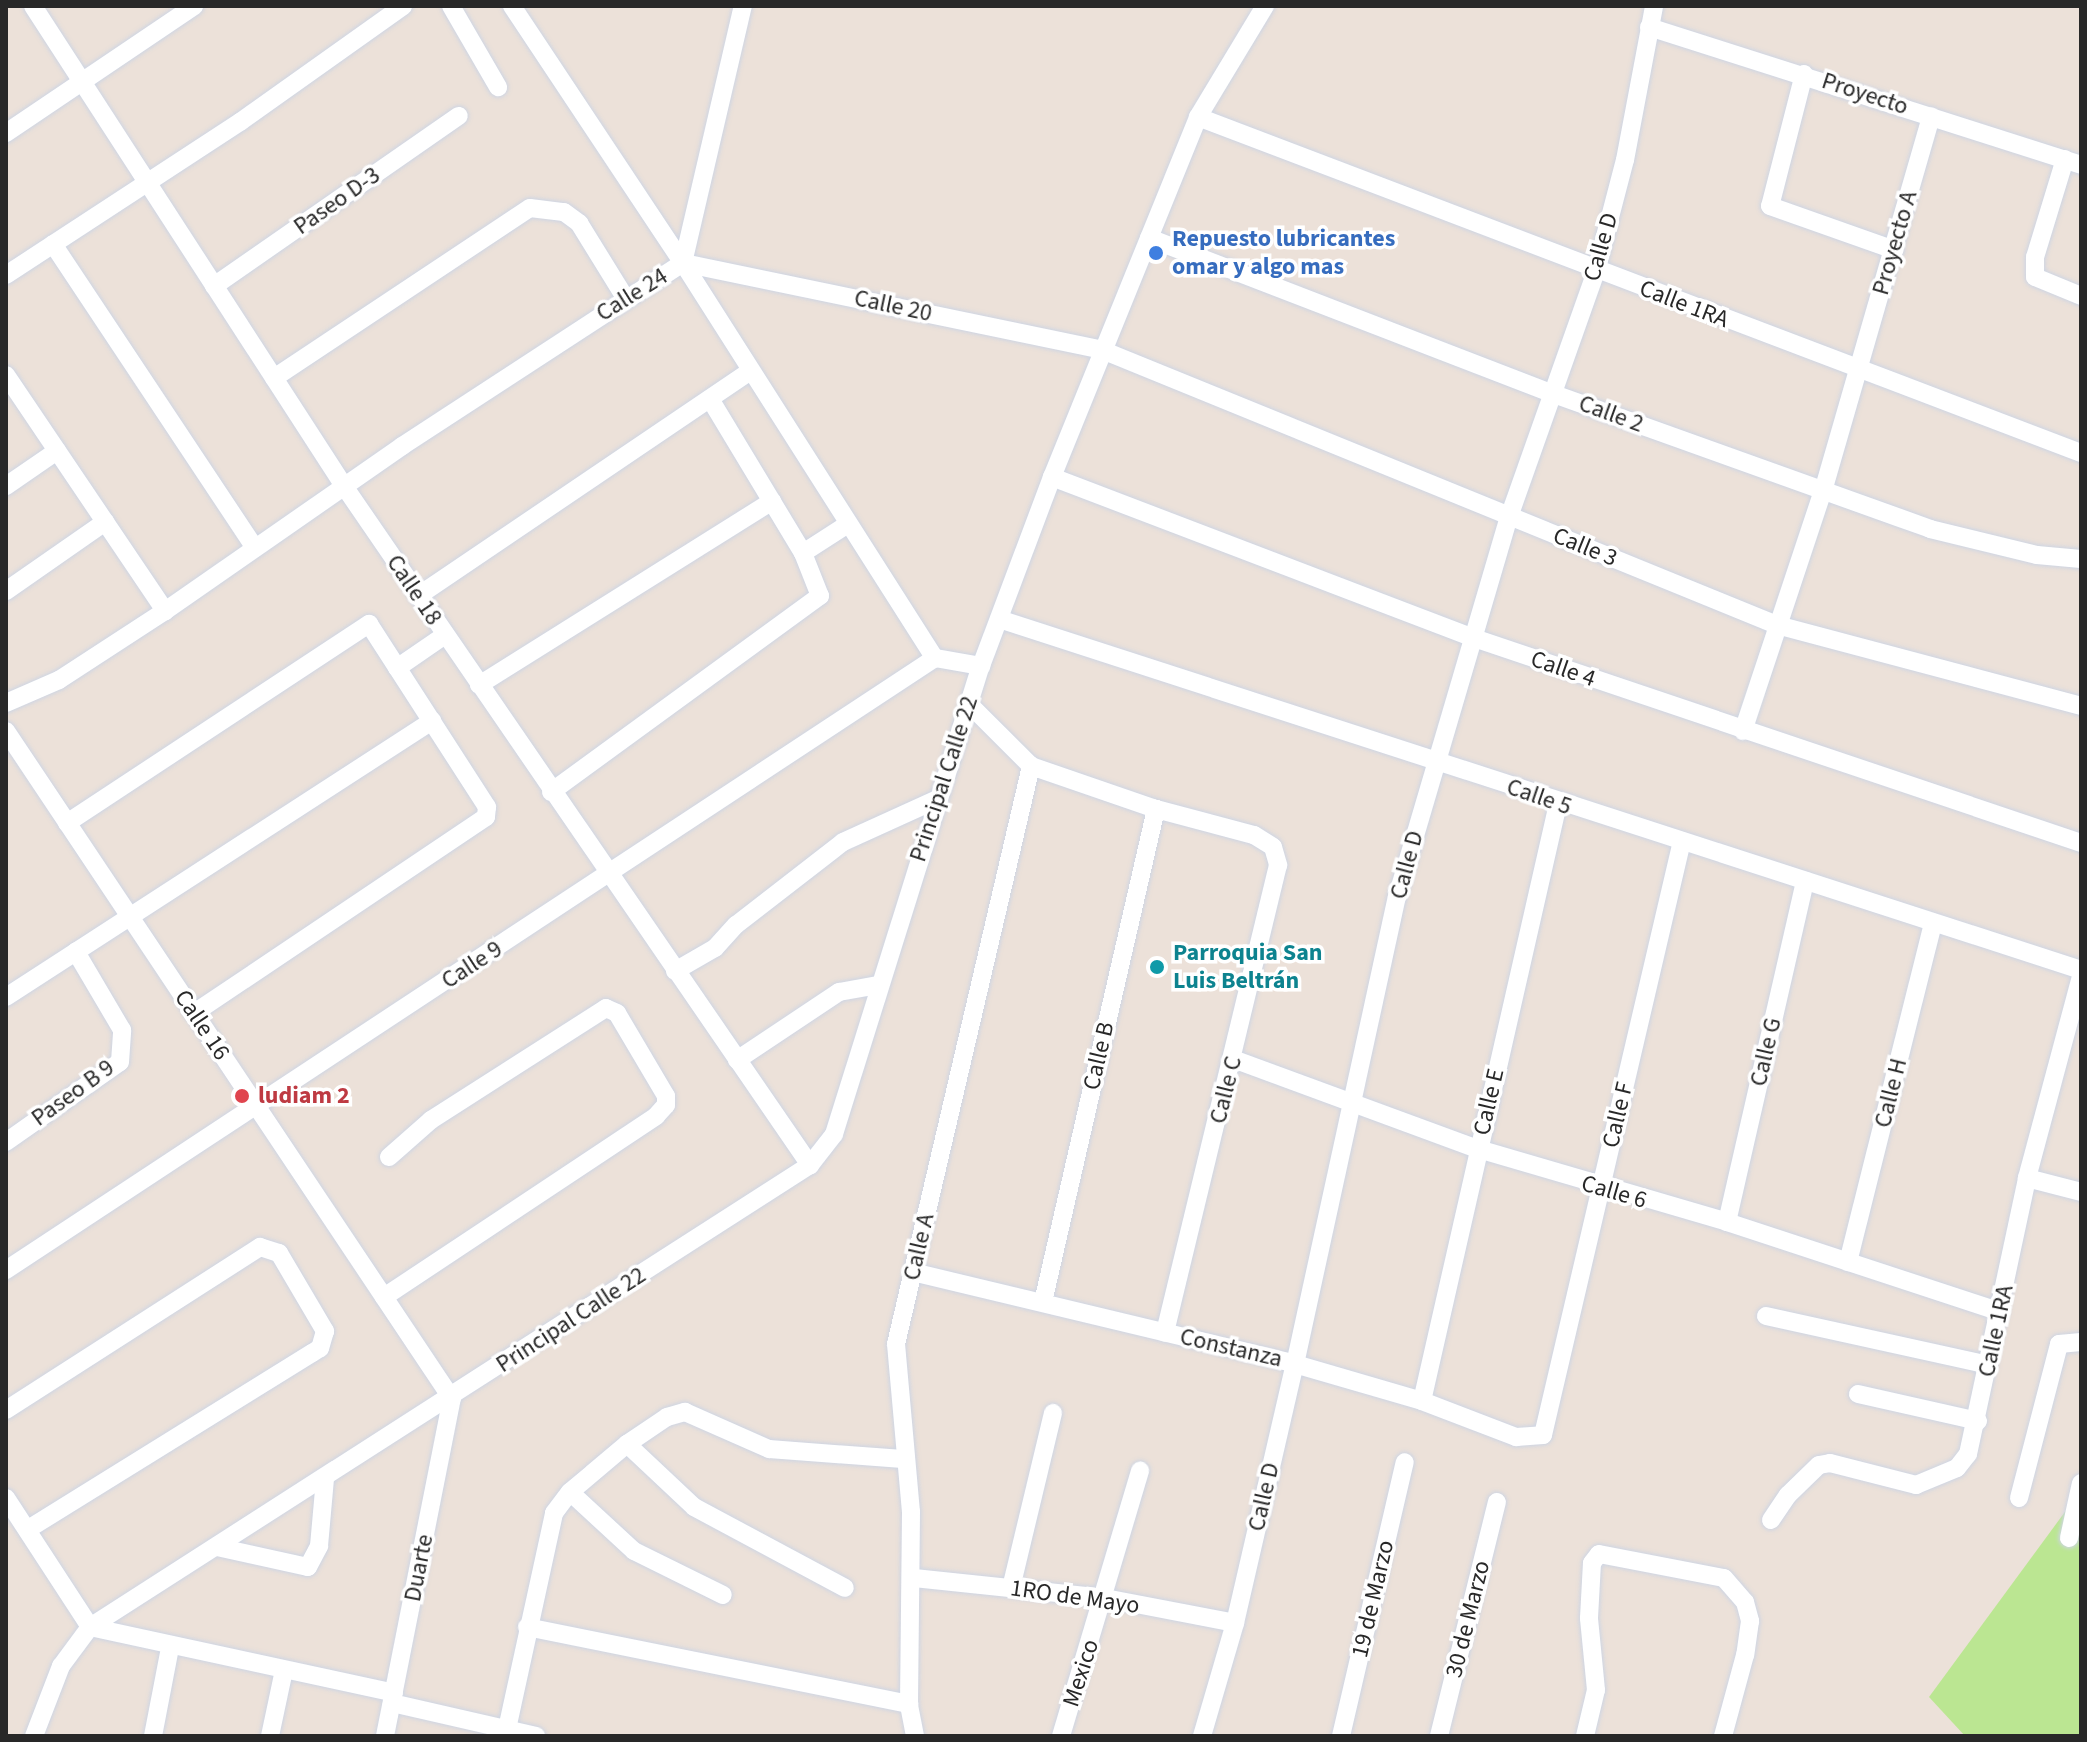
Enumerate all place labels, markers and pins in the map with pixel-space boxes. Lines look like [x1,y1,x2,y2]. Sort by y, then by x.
place label: Repuesto lubricantes omar y algo mas [1172,225,1395,281]
marker: Repuesto lubricantes omar y algo mas [1147,244,1165,262]
place label: Parroquia San Luis Beltrán [1173,939,1323,995]
marker: Parroquia San Luis Beltrán [1148,958,1166,976]
place label: ludiam 2 [258,1082,350,1110]
marker: ludiam 2 [233,1087,251,1105]

